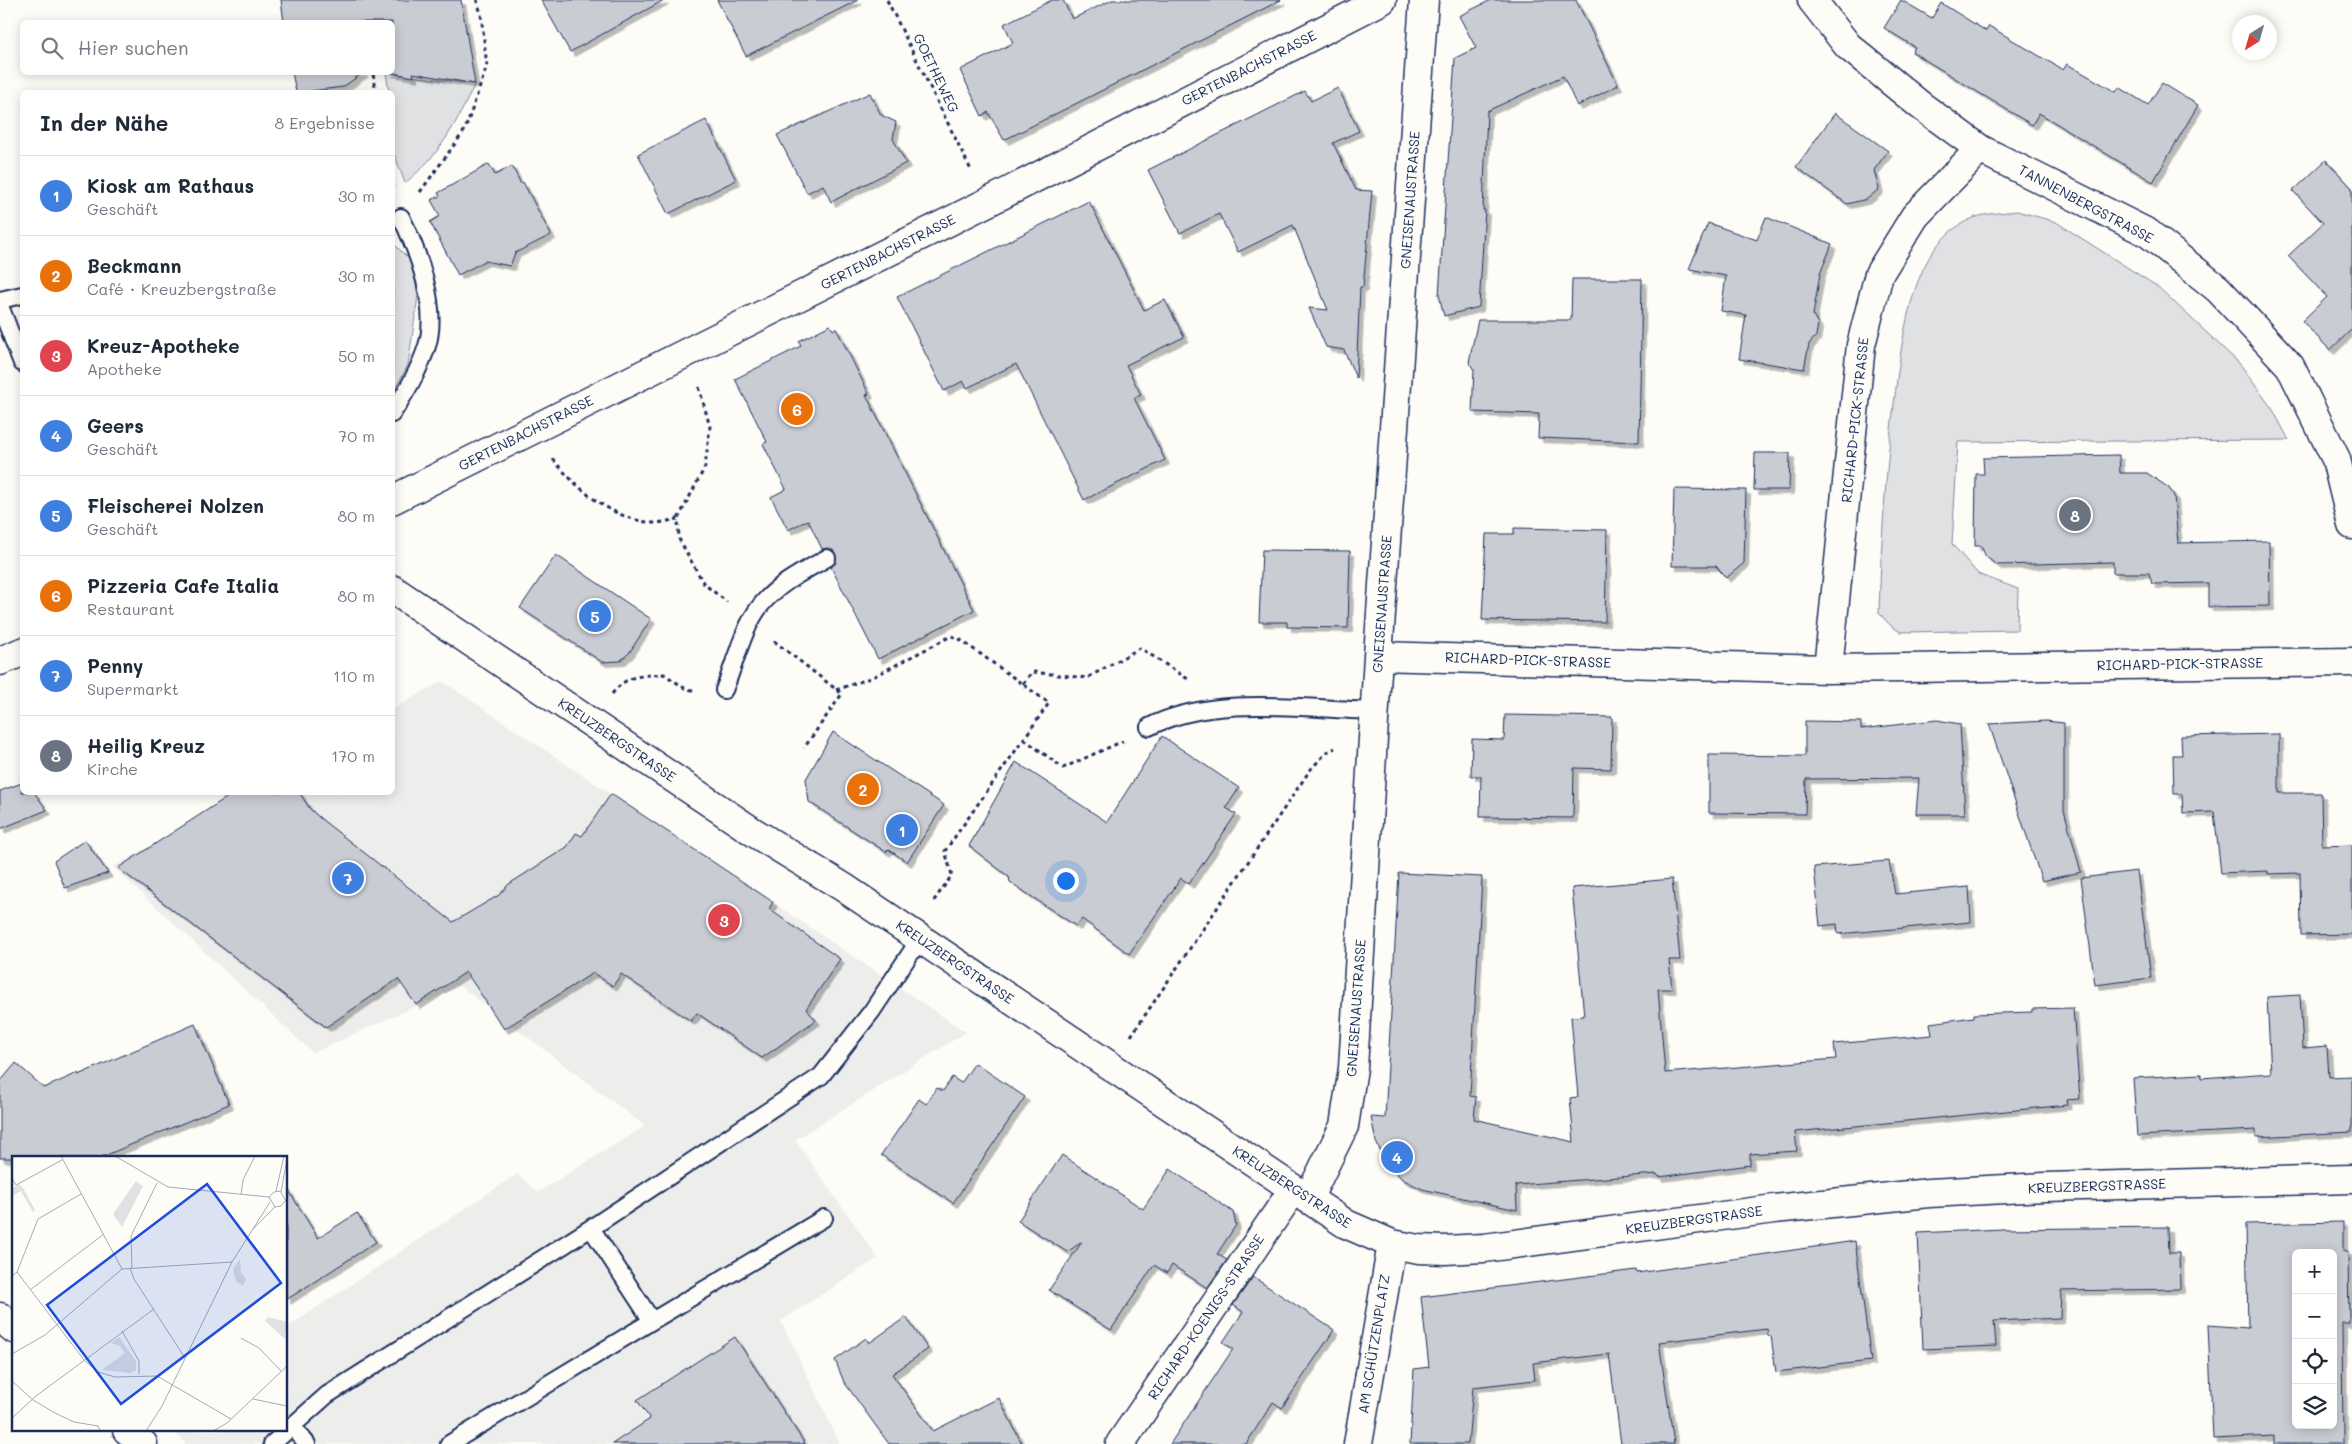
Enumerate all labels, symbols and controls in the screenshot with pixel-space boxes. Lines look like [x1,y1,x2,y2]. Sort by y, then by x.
north arrow [2232,15,2277,60]
search box [20,20,395,75]
street label: GERTENBACHSTRASSE [1178,25,1320,110]
street label: GOETHEWEG [909,30,964,116]
icon: search [38,34,66,62]
text: Hier suchen [78,35,189,60]
text: In der Nähe [40,109,168,136]
text: 8 Ergebnisse [274,112,375,133]
street label: GNEISENAUSTRASSE [1395,130,1424,270]
street label: TANNENBERGSTRASSE [2015,160,2157,247]
text: Kiosk am Rathaus [87,173,254,198]
text: 1 [52,185,60,206]
text: 30 m [338,185,375,206]
text: Geschäft [87,198,158,219]
street label: GERTENBACHSTRASSE [817,209,959,294]
text: Beckmann [87,253,181,278]
text: 2 [52,265,60,286]
text: 30 m [338,265,375,286]
text: Café · Kreuzbergstraße [87,278,277,299]
text: Kreuz-Apotheke [87,333,239,358]
street label: RICHARD-PICK-STRASSE [1836,336,1873,504]
text: 3 [51,345,61,366]
text: 50 m [338,345,375,366]
text: Apotheke [87,358,162,379]
street label: GERTENBACHSTRASSE [455,390,597,475]
pin: 6 [781,390,813,428]
text: Geers [87,413,144,438]
text: 4 [51,425,61,446]
text: 70 m [338,425,375,446]
text: Geschäft [87,438,158,459]
text: Fleischerei Nolzen [87,493,264,518]
pin: 8 [2059,496,2091,534]
text: 5 [51,505,61,526]
text: 80 m [338,505,375,526]
text: Geschäft [87,518,158,539]
street label: GNEISENAUSTRASSE [1367,534,1396,674]
text: Pizzeria Cafe Italia [87,573,279,598]
text: 6 [51,585,61,606]
text: 80 m [338,585,375,606]
pin: 5 [579,597,611,635]
text: Restaurant [87,598,175,619]
street label: RICHARD-PICK-STRASSE [1444,647,1612,672]
text: Penny [87,653,143,678]
street label: RICHARD-PICK-STRASSE [2097,653,2263,674]
text: 7 [52,665,60,686]
text: 110 m [333,665,375,686]
text: Supermarkt [87,678,179,699]
street label: KREUZBERGSTRASSE [555,693,680,786]
text: Heilig Kreuz [87,733,205,758]
text: 8 [51,745,61,766]
text: 170 m [331,745,375,766]
text: Kirche [87,758,138,779]
pin: 2 [847,770,879,808]
pin: 1 [886,811,918,849]
pin: 7 [332,859,364,897]
your location [1053,868,1079,894]
pin: 3 [708,901,740,939]
street label: KREUZBERGSTRASSE [893,915,1018,1008]
street label: GNEISENAUSTRASSE [1341,938,1370,1078]
pin: 4 [1381,1138,1413,1176]
street label: KREUZBERGSTRASSE [1229,1141,1356,1232]
inset map [12,1156,288,1432]
street label: KREUZBERGSTRASSE [2027,1174,2166,1197]
street label: KREUZBERGSTRASSE [1624,1200,1764,1239]
street label: RICHARD-KOENIGS-STRASSE [1143,1230,1268,1403]
map controls [2292,1249,2337,1429]
button: + [2292,1249,2337,1294]
street label: AM SCHÜTZENPLATZ [1353,1273,1394,1415]
button: − [2292,1294,2337,1339]
button: locate [2292,1339,2337,1384]
button: layers [2292,1384,2337,1429]

